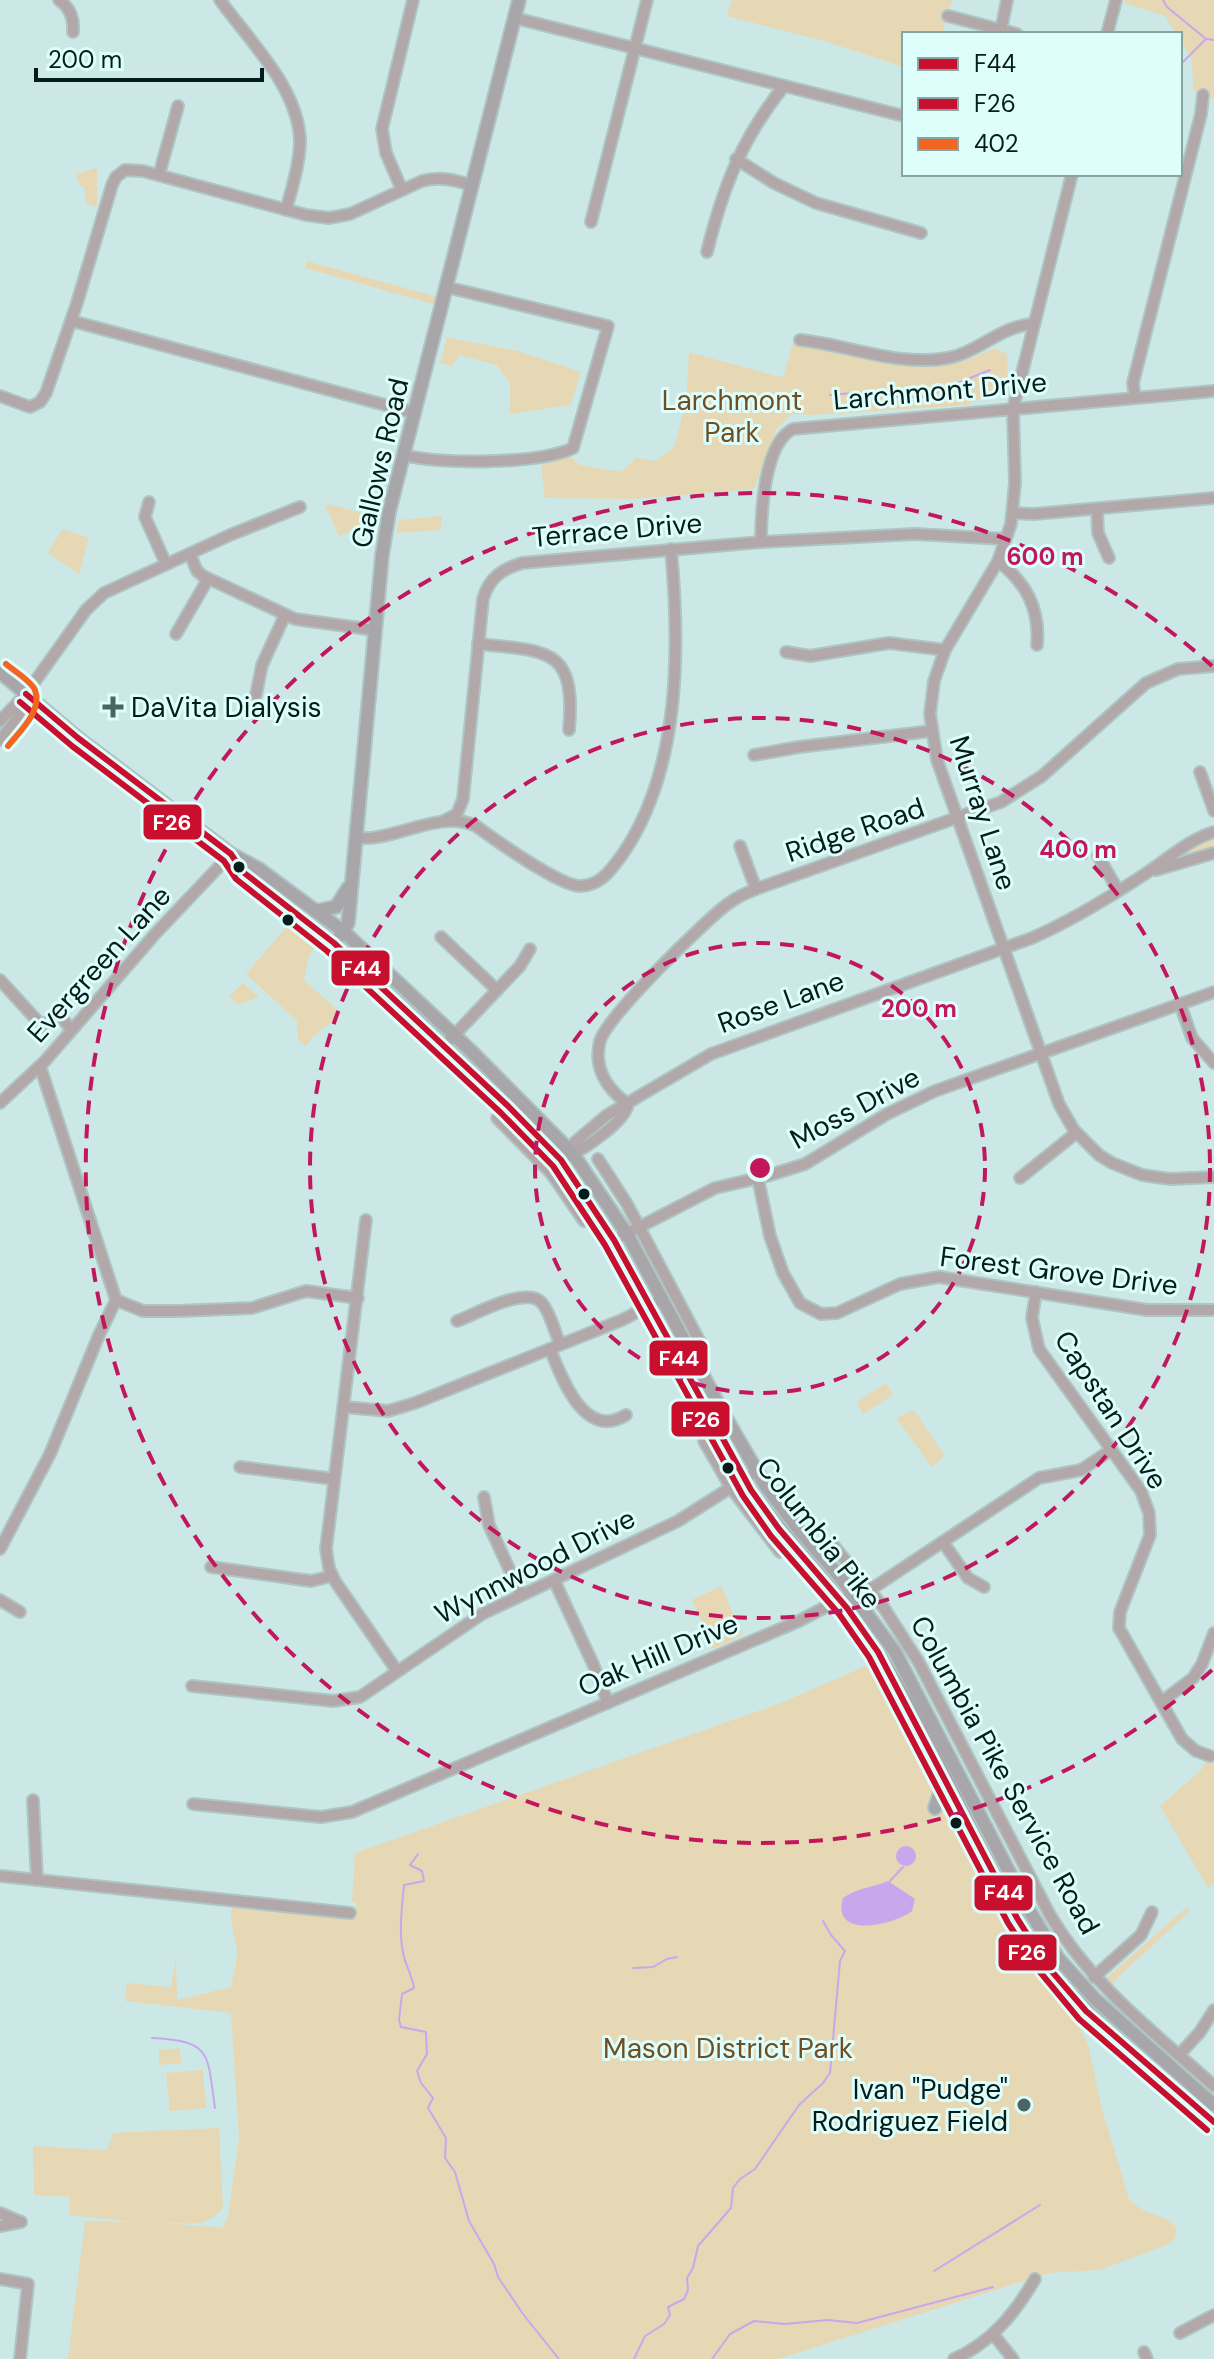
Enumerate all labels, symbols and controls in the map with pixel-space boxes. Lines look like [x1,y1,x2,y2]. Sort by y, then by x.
scale bar [36,32,262,82]
legend [902,32,1182,176]
text: 200 m [48,44,122,75]
text: F44 [974,48,1016,79]
text: F26 [974,88,1016,119]
text: 402 [974,128,1019,159]
street label: Larchmont Drive [832,363,1048,419]
street label: Gallows Road [343,375,417,551]
park label: Larchmont Park [662,382,802,451]
street label: Terrace Drive [530,504,704,556]
text: 600 m [1006,541,1084,572]
place label: DaVita Dialysis [131,689,322,726]
marker: DaVita Dialysis [102,696,124,718]
street label: Murray Lane [941,731,1025,895]
street label: Ridge Road [781,789,929,871]
line badge: F26 [142,803,203,841]
text: F26 [153,808,191,837]
text: 400 m [1039,834,1117,865]
unlabelled marker [231,859,247,875]
street label: Evergreen Lane [19,878,179,1050]
unlabelled marker [280,912,296,928]
line badge: F44 [330,949,391,987]
text: F44 [341,954,381,983]
street label: Rose Lane [713,962,849,1042]
text: 200 m [881,993,957,1024]
street label: Moss Drive [784,1058,926,1158]
centre of rings [746,1154,774,1182]
unlabelled marker [576,1186,592,1202]
street label: Forest Grove Drive [938,1238,1180,1304]
street label: Capstan Drive [1046,1323,1176,1497]
line badge: F44 [648,1339,709,1377]
text: F44 [659,1344,699,1373]
line badge: F26 [670,1400,731,1438]
text: F26 [682,1405,720,1434]
street label: Columbia Pike [748,1450,890,1616]
unlabelled marker [720,1460,736,1476]
street label: Wynnwood Drive [429,1500,641,1632]
street label: Oak Hill Drive [572,1605,744,1705]
street label: Columbia Pike Service Road [902,1609,1108,1941]
unlabelled marker [948,1815,964,1831]
line badge: F44 [973,1874,1034,1912]
text: F44 [984,1878,1024,1907]
line badge: F26 [997,1933,1058,1972]
text: F26 [1008,1938,1046,1967]
park label: Mason District Park [603,2030,853,2067]
place label: Ivan "Pudge" Rodriguez Field [812,2071,1008,2140]
marker: Ivan "Pudge" Rodriguez Field [1015,2096,1033,2114]

